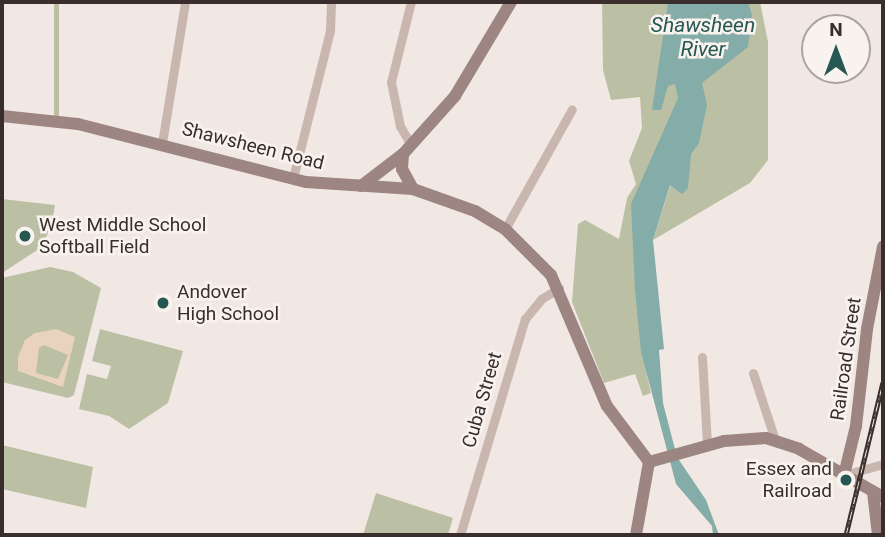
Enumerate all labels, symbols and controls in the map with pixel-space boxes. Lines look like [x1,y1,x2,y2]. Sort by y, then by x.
water label: Shawsheen River [651,12,755,62]
north arrow [801,14,871,84]
text: N [829,18,843,41]
street label: Shawsheen Road [180,117,326,175]
place label: West Middle School Softball Field [39,214,206,258]
marker: West Middle School Softball Field [17,228,33,244]
place label: Andover High School [177,281,279,325]
marker: Andover High School [155,295,171,311]
street label: Railroad Street [826,296,866,422]
street label: Cuba Street [457,349,507,451]
place label: Essex and Railroad [746,458,832,502]
marker: Essex and Railroad [838,472,854,488]

